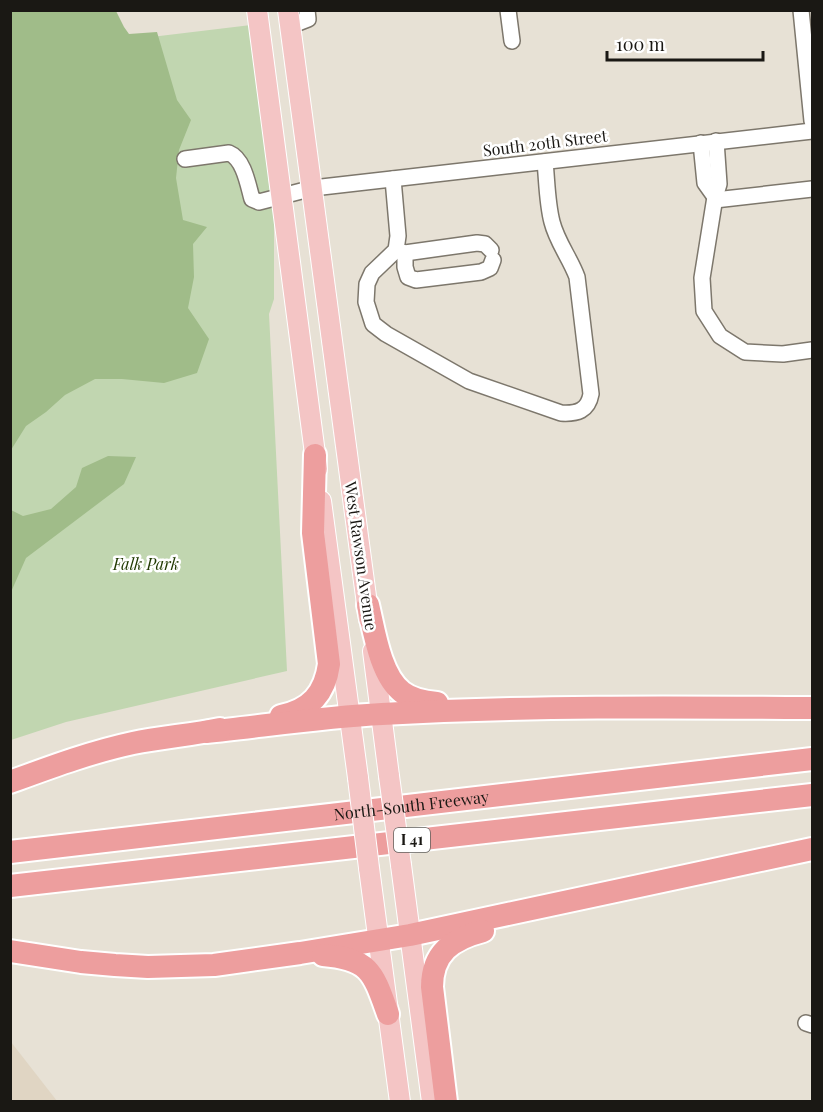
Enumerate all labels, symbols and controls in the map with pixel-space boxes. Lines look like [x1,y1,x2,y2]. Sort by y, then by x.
scale bar [607,24,763,62]
text: 100 m [616,32,665,56]
street label: South 20th Street [482,124,609,161]
street label: West Rawson Avenue [341,479,382,632]
park label: Falk Park [112,553,179,574]
street label: North-South Freeway [333,786,490,824]
road number: I 41 [394,828,430,852]

